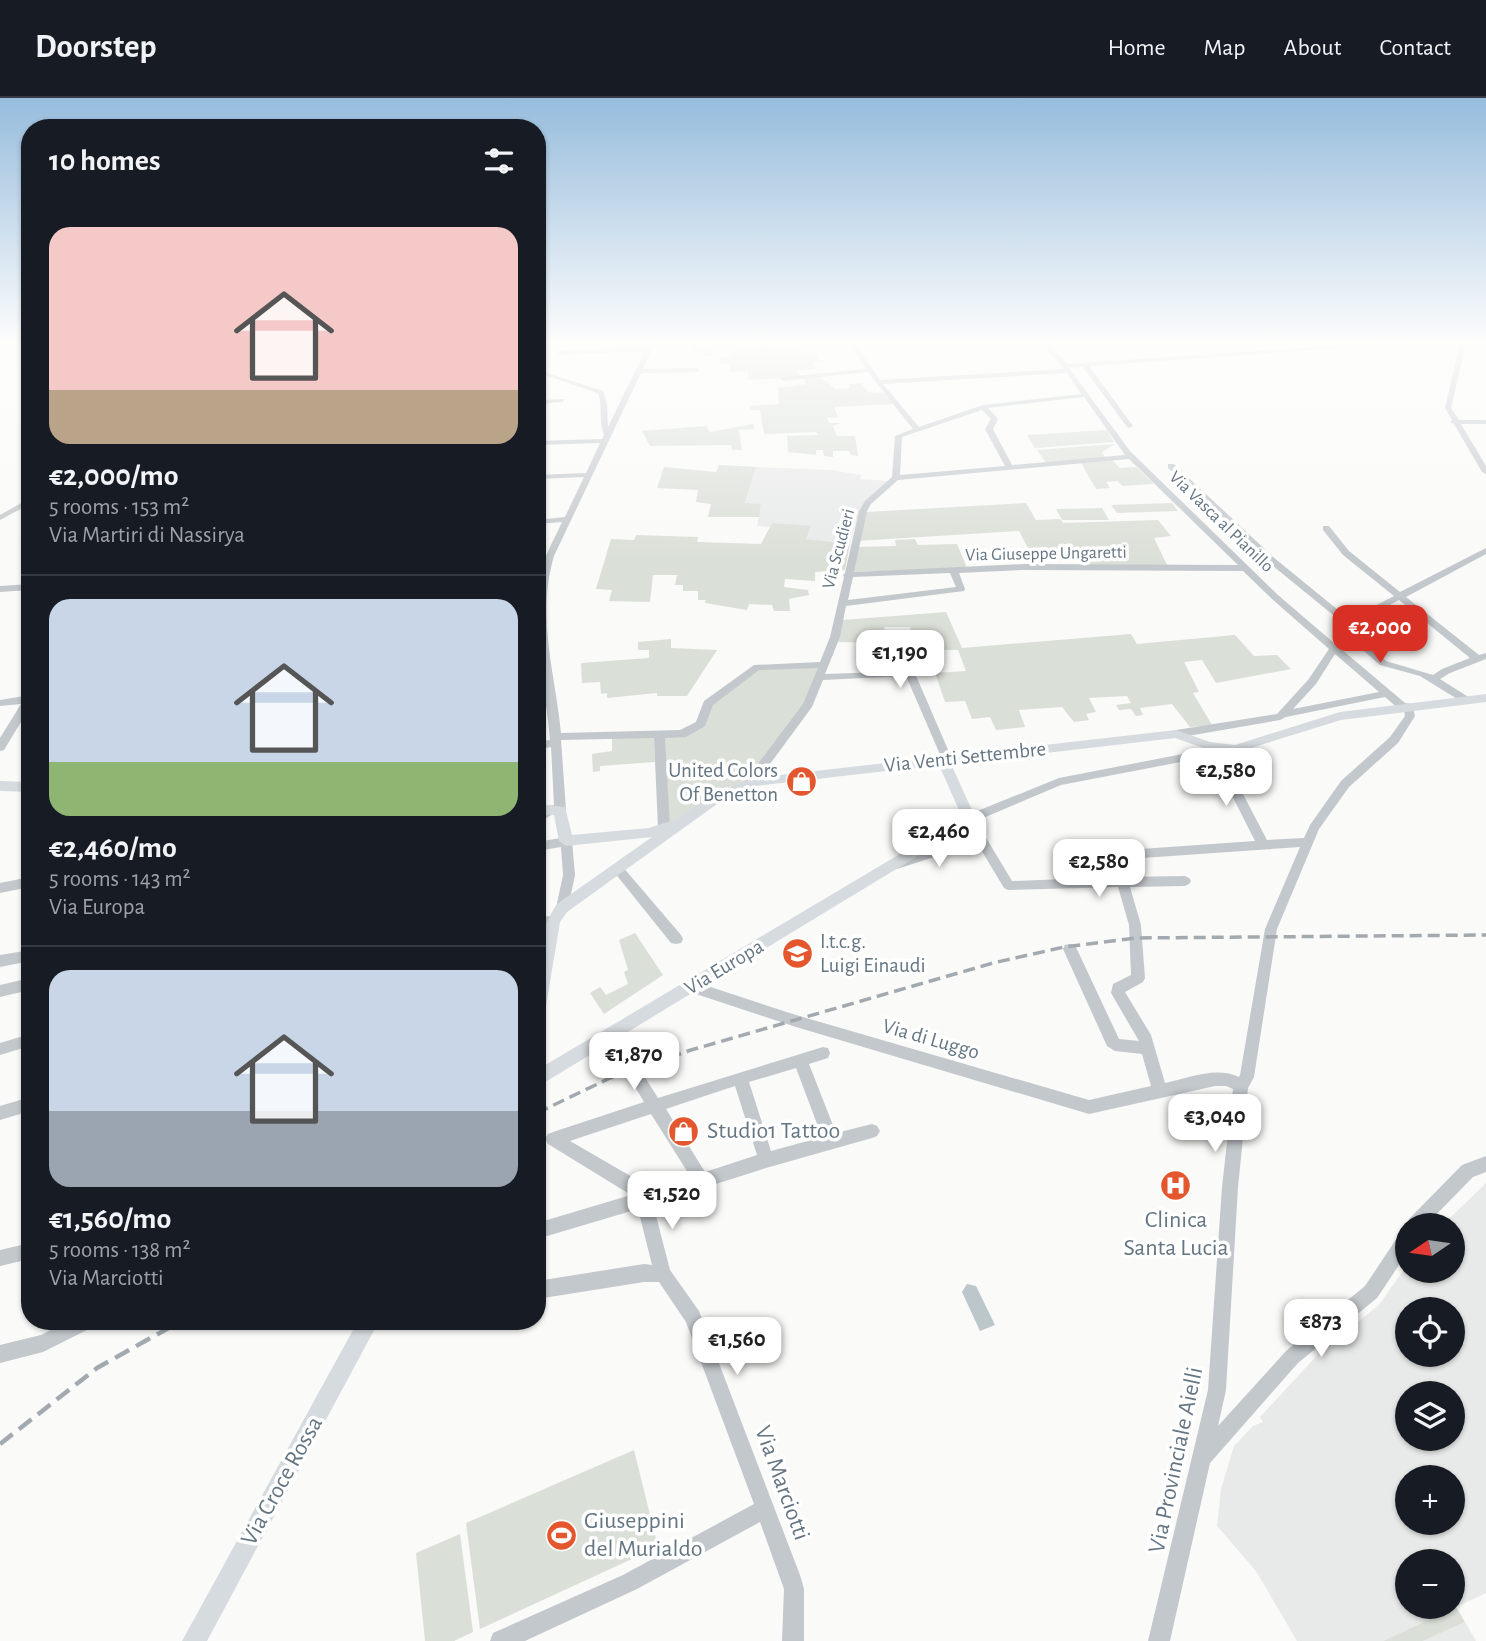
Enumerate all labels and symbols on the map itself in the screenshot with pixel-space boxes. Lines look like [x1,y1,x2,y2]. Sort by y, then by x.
street label: Via Vasca al Pianillo [1165,468,1277,576]
street label: Via Scudieri [820,507,858,591]
street label: Via Giuseppe Ungaretti [965,544,1127,564]
pin: €2,000 [1323,606,1437,665]
pin: €1,190 [843,630,957,690]
street label: Via Venti Settembre [883,738,1047,776]
pin: €2,580 [1169,748,1283,808]
place label: United Colors Of Benetton [668,760,778,805]
shop icon: United Colors Of Benetton [784,765,818,799]
pin: €2,460 [882,810,996,869]
pin: €2,580 [1042,840,1156,899]
place label: I.t.c.g. Luigi Einaudi [820,931,926,976]
street label: Via Europa [681,935,767,999]
school or university icon: I.t.c.g. Luigi Einaudi [780,936,814,970]
street label: Via di Luggo [880,1015,982,1063]
pin: €1,870 [577,1032,691,1092]
pin: €3,040 [1158,1094,1272,1154]
shop icon: Studio1 Tattoo [667,1114,701,1148]
place label: Studio1 Tattoo [707,1119,840,1143]
hospital icon: Clinica Santa Lucia [1159,1169,1193,1203]
pin: €1,520 [615,1172,729,1231]
place label: Clinica Santa Lucia [1123,1208,1229,1260]
north arrow [1395,1213,1465,1283]
pin: €873 [1280,1300,1362,1359]
pin: €1,560 [680,1318,794,1377]
street label: Via Provinciale Aielli [1145,1365,1207,1555]
street label: Via Croce Rossa [237,1413,327,1549]
street label: Via Marciotti [750,1423,814,1543]
place label: Giuseppini del Murialdo [584,1509,703,1561]
sports icon: Giuseppini del Murialdo [544,1518,578,1552]

